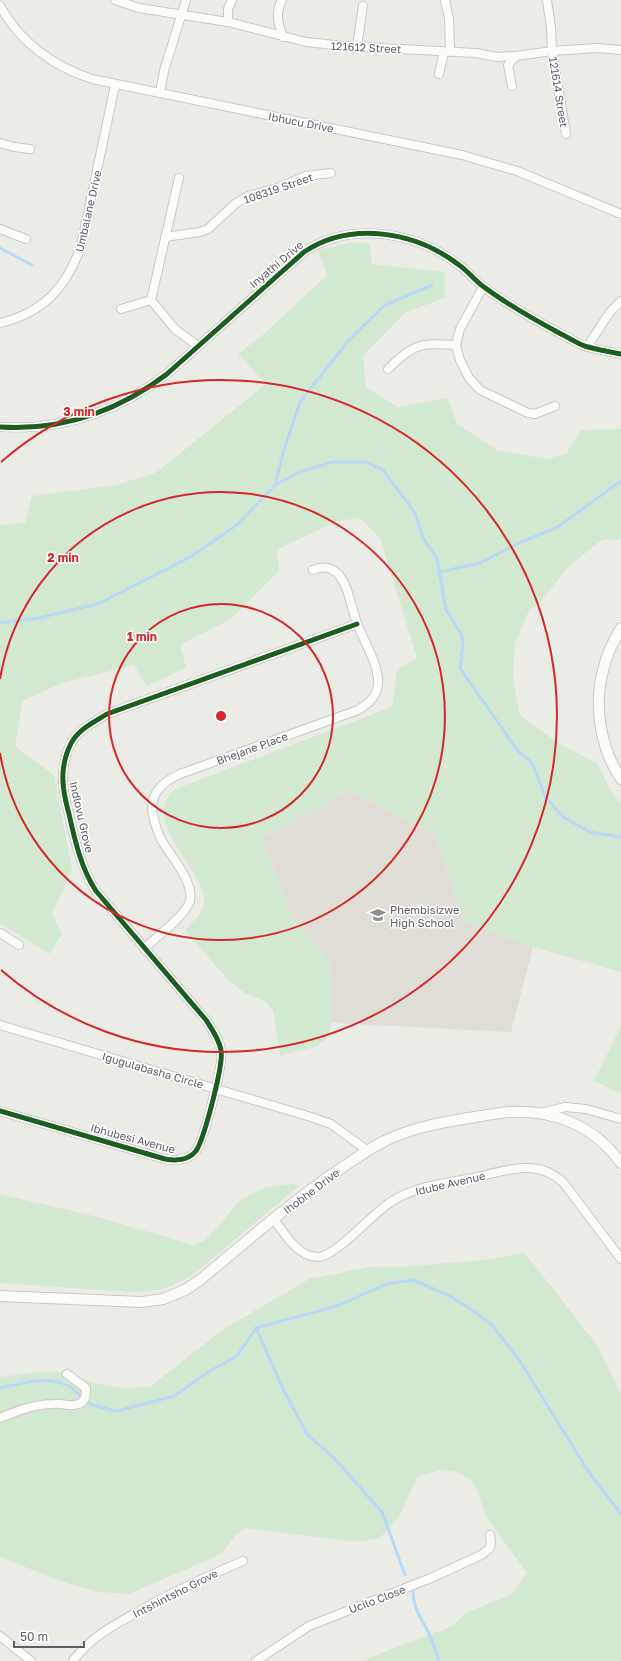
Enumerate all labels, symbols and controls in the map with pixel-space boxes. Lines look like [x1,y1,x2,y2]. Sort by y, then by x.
street label: 121612 Street [330,39,402,55]
street label: 121614 Street [547,56,571,128]
street label: Ibhucu Drive [267,109,335,135]
street label: Umbalane Drive [72,169,104,253]
street label: 108319 Street [242,170,314,206]
street label: Inyathi Drive [247,238,305,290]
text: 3 min [63,404,95,419]
text: 2 min [47,550,79,565]
text: 1 min [127,629,157,644]
centre of rings [214,709,228,723]
street label: Bhejane Place [215,729,289,767]
street label: Indlovu Grove [67,780,97,854]
place label: Phembisizwe High School [390,903,459,929]
school or university icon: Phembisizwe High School [369,906,387,924]
street label: Igugulabasha Circle [101,1049,205,1091]
street label: Ibhubesi Avenue [89,1120,177,1156]
street label: Ihobhe Drive [280,1166,342,1216]
street label: Idube Avenue [414,1169,486,1197]
street label: Intshintsho Grove [130,1566,220,1620]
street label: Ucilo Close [347,1582,407,1616]
scale bar [14,1623,84,1649]
text: 50 m [20,1629,48,1644]

